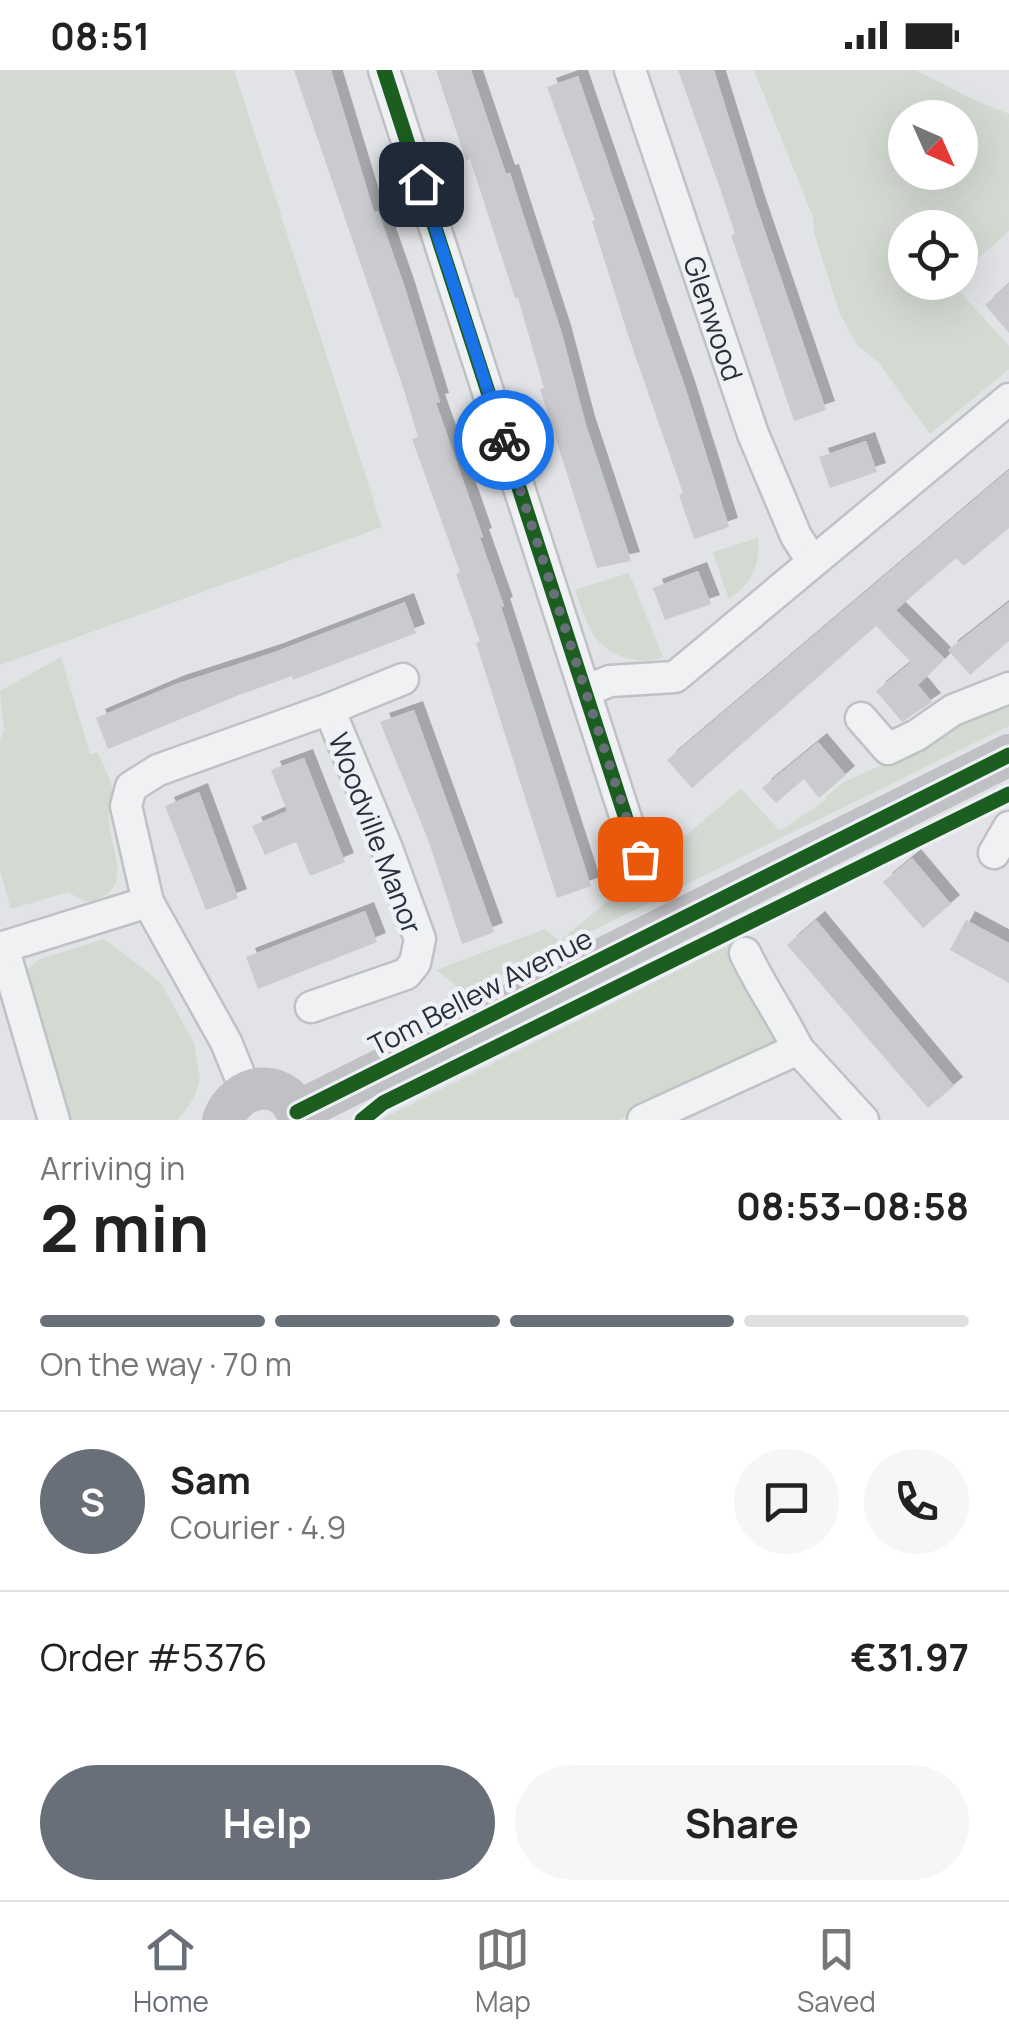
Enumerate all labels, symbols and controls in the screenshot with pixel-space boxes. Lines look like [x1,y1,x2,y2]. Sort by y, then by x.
text: 08:51 [50,9,150,61]
north arrow [888,100,978,190]
map controls [888,100,978,300]
pin [379,142,464,227]
icon: home [394,157,449,212]
button: locate [888,210,978,300]
street label: Glenwood [675,251,753,386]
courier [454,390,554,490]
icon: bike [477,413,532,468]
street label: Woodville Manor [320,727,432,939]
pin [598,817,683,902]
icon: bag [613,832,668,887]
street label: Tom Bellew Avenue [362,918,598,1064]
text: Arriving in [40,1146,185,1190]
text: 08:53–08:58 [736,1179,969,1231]
text: 2 min [40,1183,209,1272]
text: On the way · 70 m [40,1342,292,1386]
button: chat [734,1449,839,1554]
button: phone [864,1449,969,1554]
text: Sam [170,1453,251,1505]
text: S [80,1475,105,1527]
text: Courier · 4.9 [170,1505,346,1549]
text: Order #5376 [40,1630,267,1682]
text: €31.97 [851,1630,969,1682]
button: Help [40,1765,495,1880]
button: Share [515,1765,969,1880]
tab: Home [133,1922,209,2020]
tab: Map [475,1922,531,2020]
tab: Saved [797,1922,876,2020]

